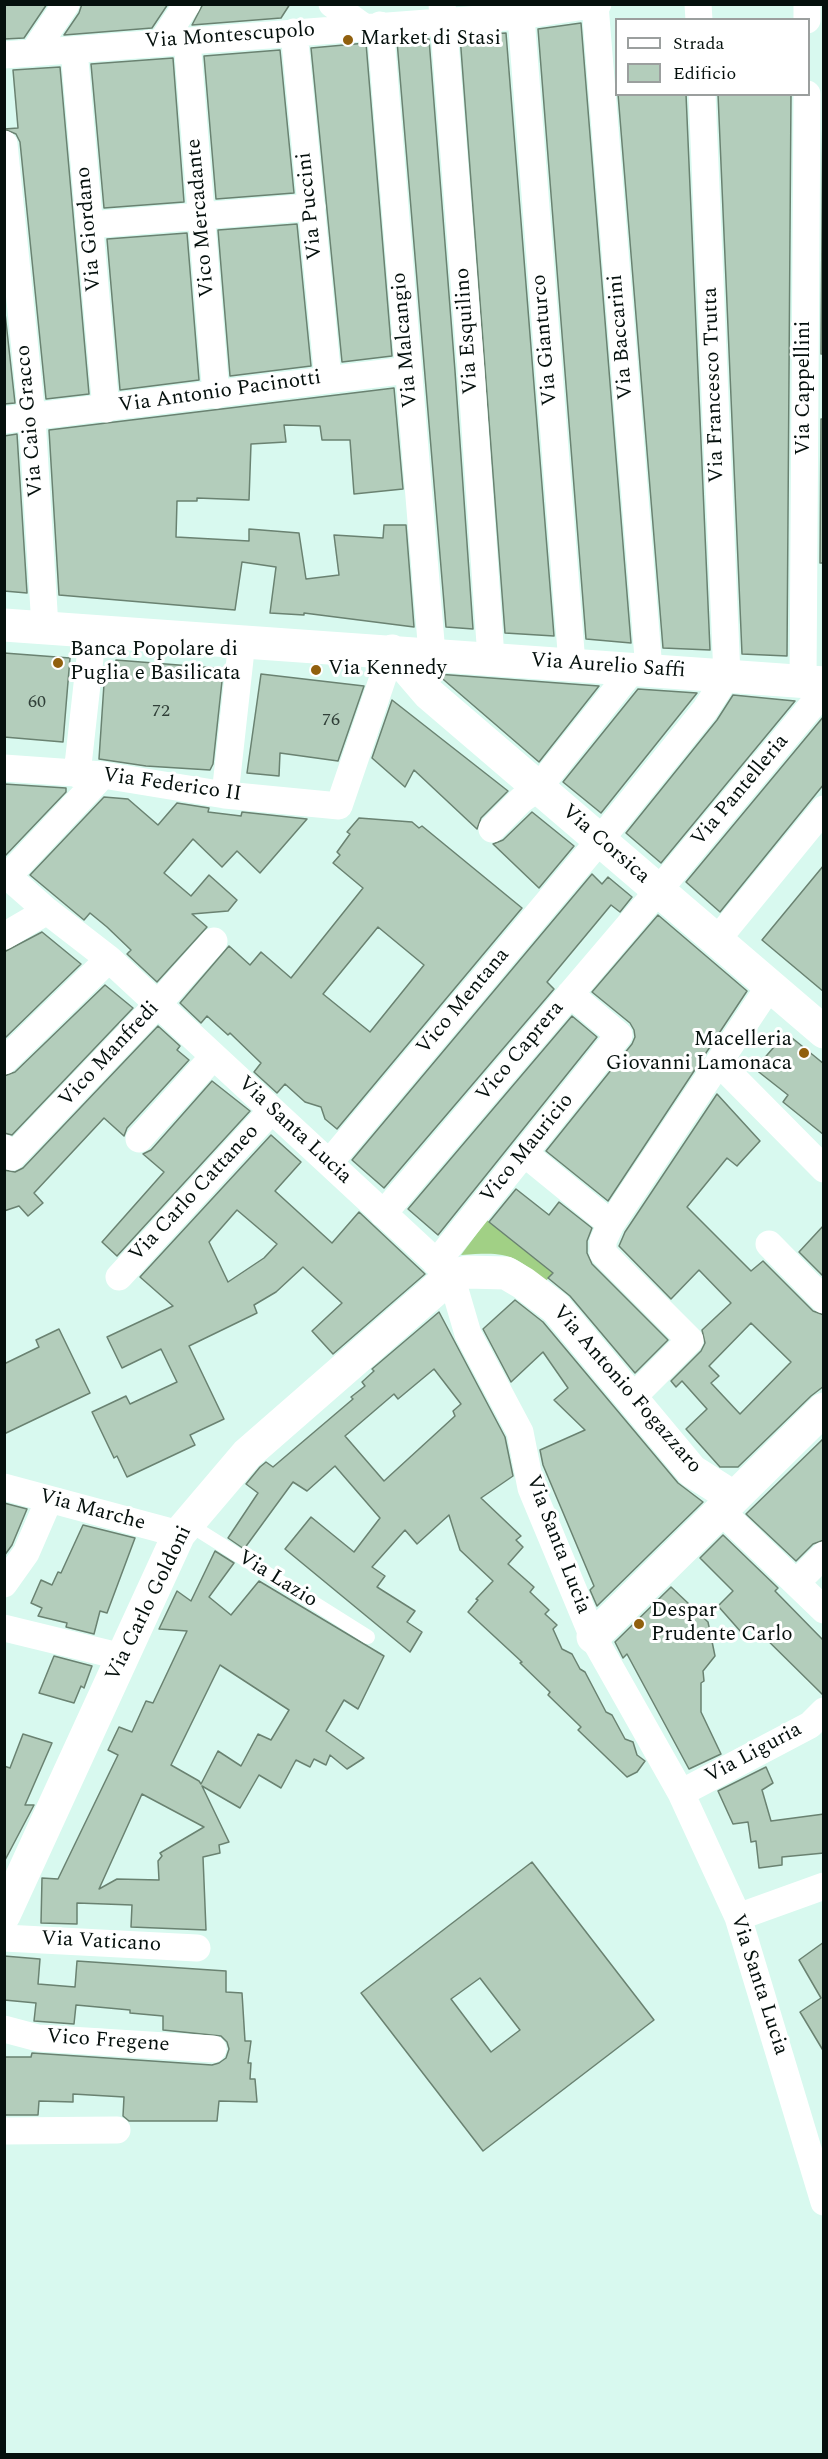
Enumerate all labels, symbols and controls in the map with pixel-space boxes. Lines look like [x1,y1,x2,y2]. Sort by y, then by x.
street label: Via Montescupolo [144,18,316,56]
legend [615,18,810,96]
place label: Market di Stasi [360,27,501,53]
text: Strada [673,30,724,57]
marker: Market di Stasi [341,33,355,47]
text: Edificio [673,60,736,87]
street label: Vico Mercadante [182,137,222,299]
street label: Via Puccini [293,151,329,261]
street label: Via Giordano [72,165,108,293]
street label: Via Esquilino [451,267,485,395]
street label: Via Malcangio [388,271,424,409]
street label: Via Gianturco [528,273,564,407]
street label: Via Baccarini [604,273,640,401]
street label: Via Francesco Trutta [699,287,731,483]
street label: Via Cappellini [792,321,818,455]
street label: Via Caio Gracco [12,344,50,498]
street label: Via Antonio Pacinotti [117,366,323,420]
place label: Banca Popolare di Puglia e Basilicata [70,638,241,688]
street label: Via Aurelio Saffi [530,649,686,685]
marker: Banca Popolare di Puglia e Basilicata [51,656,65,670]
place label: Via Kennedy [328,657,447,683]
marker: Via Kennedy [309,663,323,677]
house number: 60 [28,692,46,714]
house number: 72 [152,701,170,723]
house number: 76 [322,710,340,732]
street label: Via Pantelleria [687,730,795,852]
street label: Via Federico II [101,764,243,808]
street label: Via Corsica [556,800,654,890]
street label: Vico Mentana [412,944,516,1060]
street label: Vico Manfredi [55,997,165,1113]
street label: Vico Caprera [472,997,570,1107]
place label: Macelleria Giovanni Lamonaca [606,1028,792,1078]
marker: Macelleria Giovanni Lamonaca [797,1046,811,1060]
street label: Via Santa Lucia [232,1072,356,1190]
street label: Vico Mauricio [476,1089,580,1209]
street label: Via Carlo Cattaneo [125,1120,265,1268]
street label: Via Antonio Fogazzaro [546,1301,706,1479]
street label: Via Santa Lucia [519,1472,595,1618]
street label: Via Marche [36,1485,148,1537]
street label: Via Carlo Goldoni [101,1522,199,1686]
street label: Via Lazio [233,1546,321,1614]
place label: Despar Prudente Carlo [651,1599,793,1649]
marker: Despar Prudente Carlo [632,1617,646,1631]
street label: Via Liguria [701,1718,807,1790]
street label: Via Santa Lucia [723,1911,793,2059]
street label: Via Vaticano [40,1927,162,1959]
street label: Vico Fregene [46,2025,170,2059]

